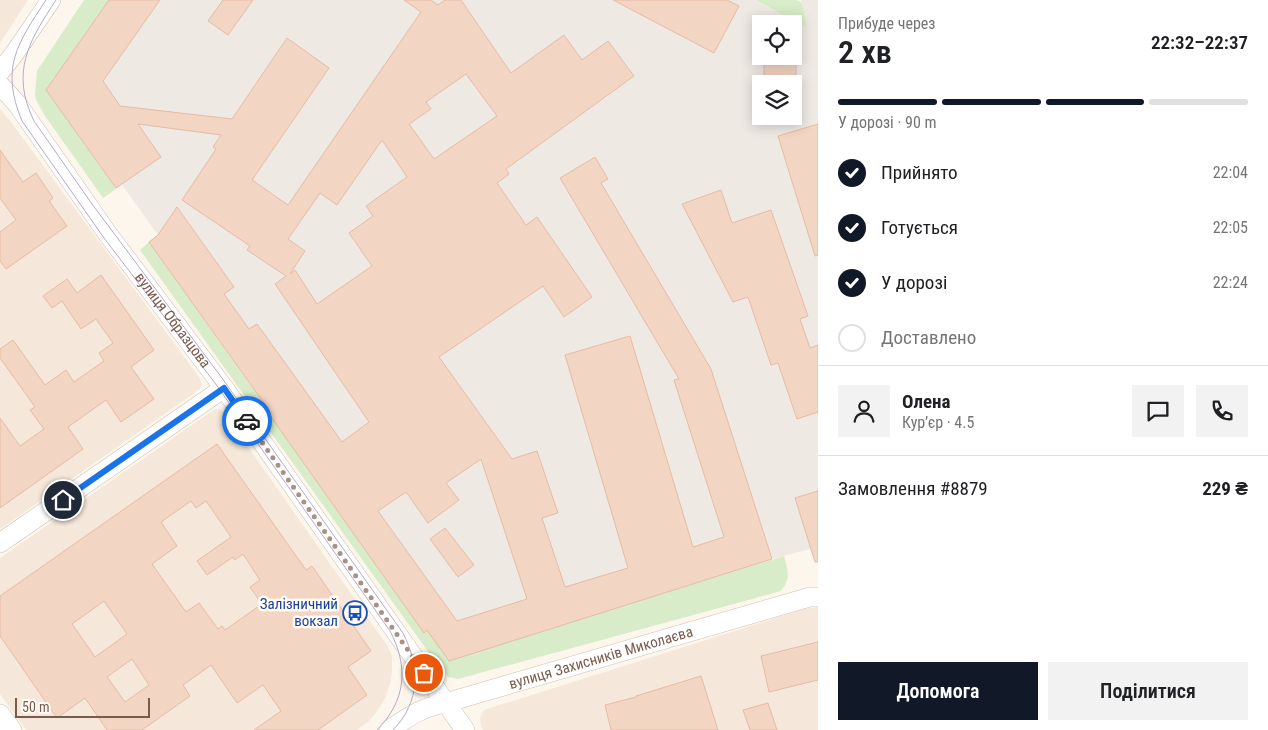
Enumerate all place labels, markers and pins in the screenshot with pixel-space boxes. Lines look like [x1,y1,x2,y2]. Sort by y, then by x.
pin [42,479,84,521]
place label: Залізничний вокзал [260,595,338,630]
bus stop icon: Залізничний вокзал [342,600,368,626]
pin [403,652,445,694]

